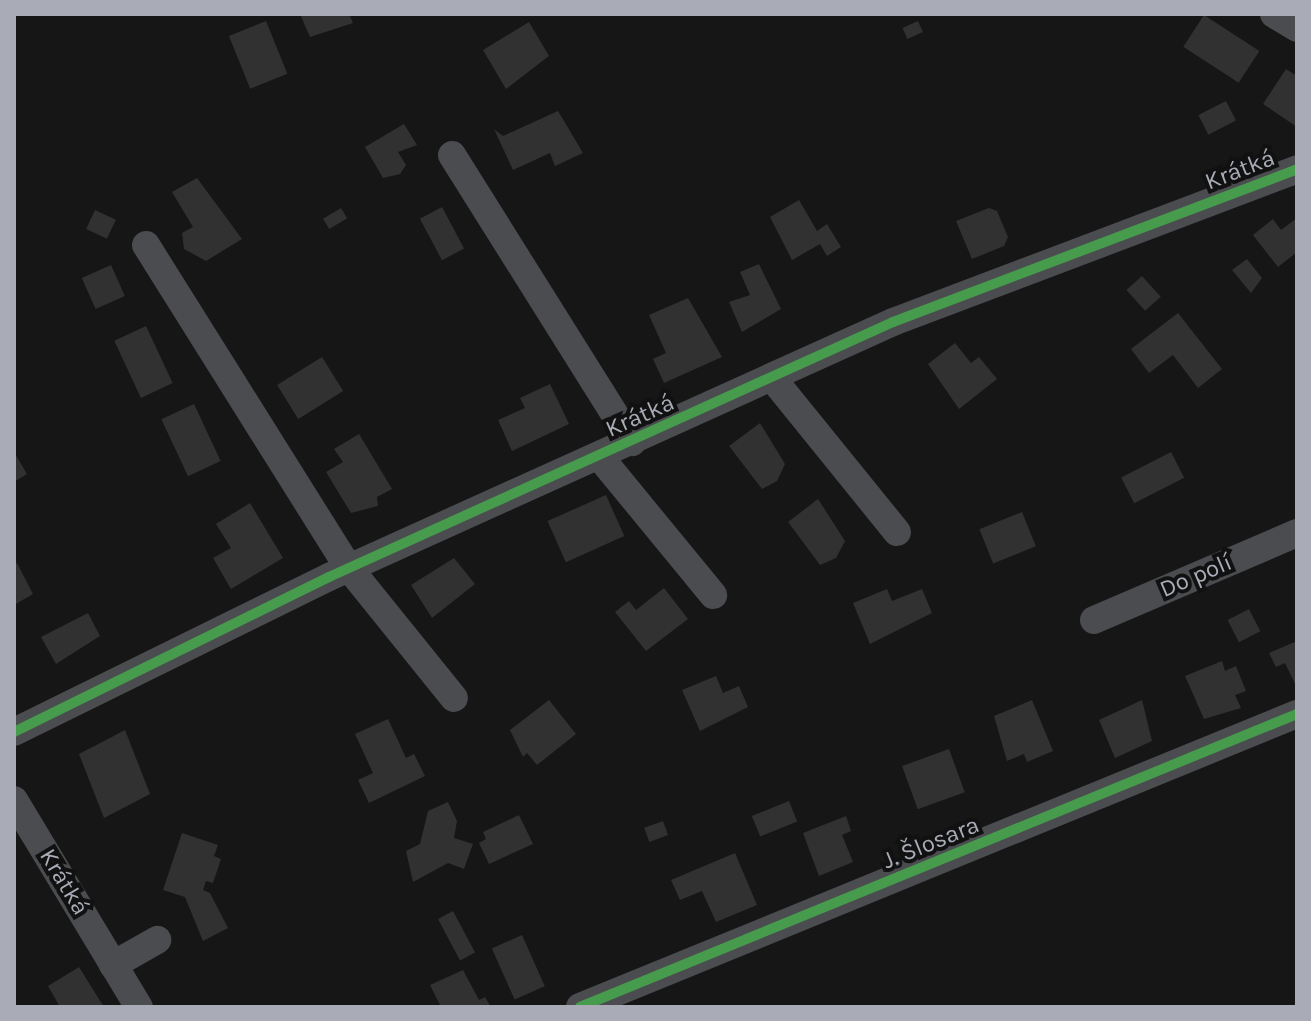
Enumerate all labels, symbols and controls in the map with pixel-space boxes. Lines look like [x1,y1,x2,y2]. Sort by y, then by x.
street label: Krátká [1201,144,1279,196]
street label: Krátká [601,388,679,444]
street label: Do polí [1156,548,1236,604]
street label: J. Šlosara [878,811,984,875]
street label: Krátká [33,844,95,920]

